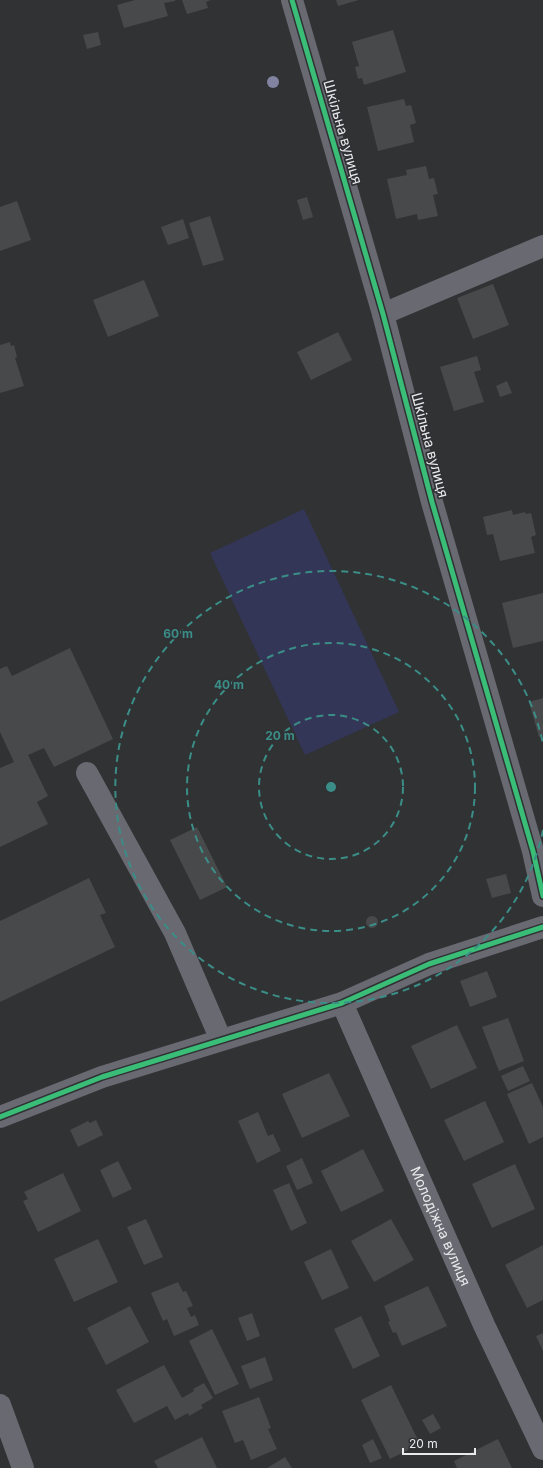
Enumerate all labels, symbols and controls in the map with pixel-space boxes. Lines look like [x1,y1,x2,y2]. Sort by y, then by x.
street label: Шкільна вулиця [320,78,367,186]
street label: Шкільна вулиця [408,391,453,499]
text: 60 m [163,626,193,641]
text: 40 m [214,677,244,692]
text: 20 m [265,728,295,743]
centre of rings [324,780,338,794]
street label: Молодіжна вулиця [407,1164,475,1288]
scale bar [403,1430,475,1456]
text: 20 m [409,1436,438,1451]

